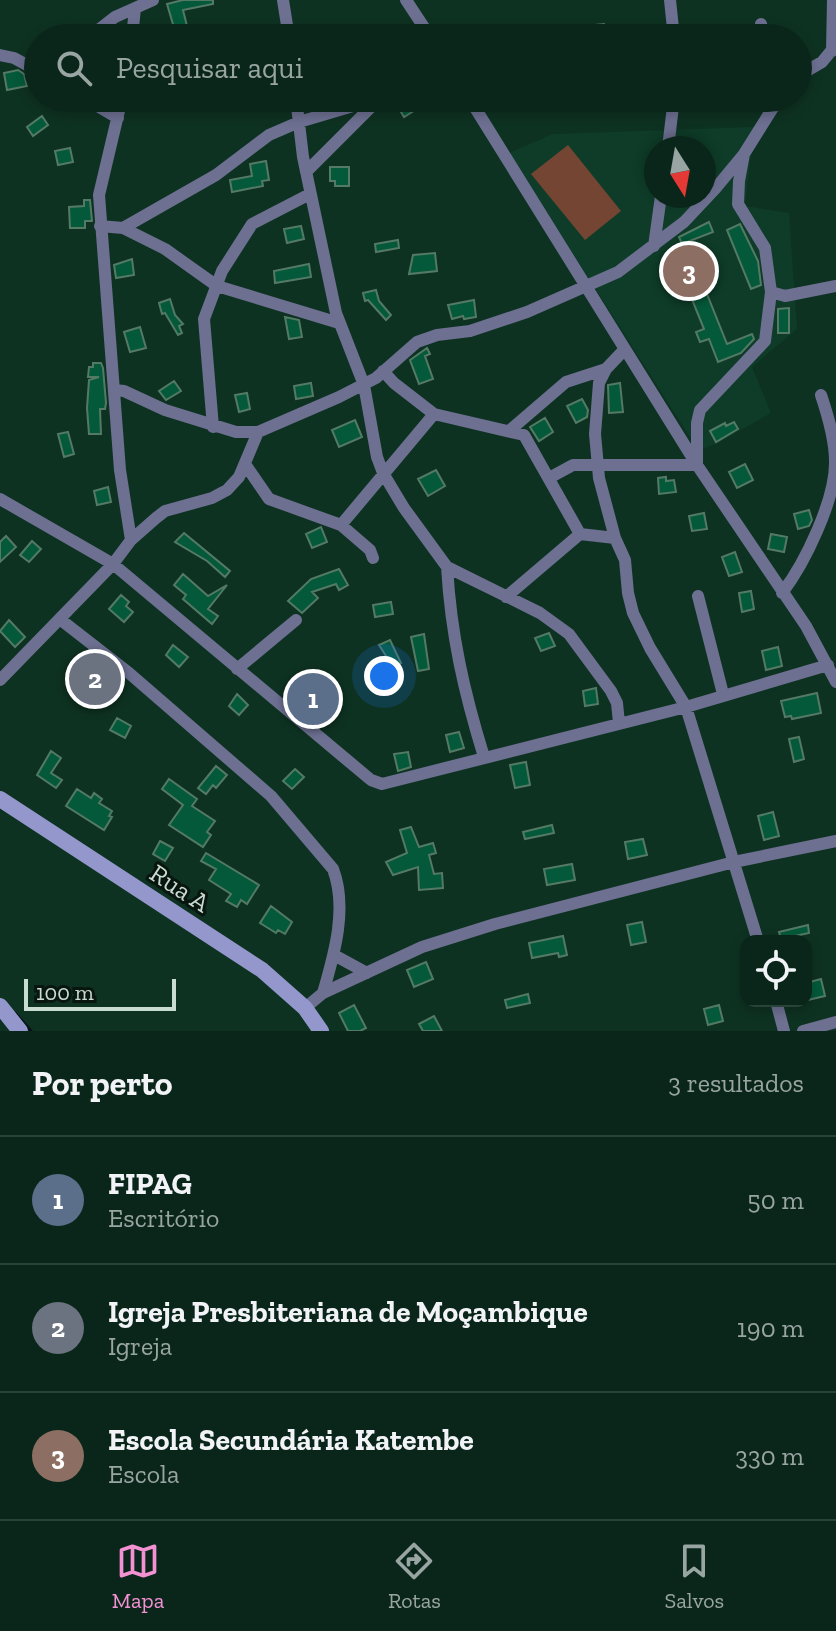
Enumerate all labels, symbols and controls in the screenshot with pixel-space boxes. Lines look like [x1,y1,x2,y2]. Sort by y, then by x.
search box [24,24,812,112]
icon: search [52,46,96,90]
text: Pesquisar aqui [116,50,303,86]
north arrow [644,136,716,208]
pin: 3 [663,241,715,301]
pin: 2 [69,649,121,709]
your location [364,656,404,696]
pin: 1 [287,669,339,729]
street label: Rua A [144,857,217,920]
map controls [740,935,812,1007]
button: locate [740,935,812,1007]
scale bar [24,975,176,1011]
text: 100 m [36,979,94,1006]
text: Por perto [32,1063,172,1104]
text: 3 resultados [668,1067,804,1099]
text: FIPAG [108,1166,192,1202]
text: 1 [53,1184,63,1216]
text: 50 m [747,1184,804,1216]
text: Escritório [108,1202,219,1234]
text: Igreja Presbiteriana de Moçambique [108,1294,588,1330]
text: 2 [51,1312,65,1344]
text: 190 m [737,1312,804,1344]
text: Igreja [108,1330,172,1362]
text: Escola Secundária Katembe [108,1422,474,1458]
text: 3 [51,1440,65,1472]
text: 330 m [735,1440,804,1472]
text: Escola [108,1458,180,1490]
tab: Mapa [112,1539,164,1614]
tab: Rotas [388,1539,441,1614]
tab: Salvos [665,1539,724,1614]

